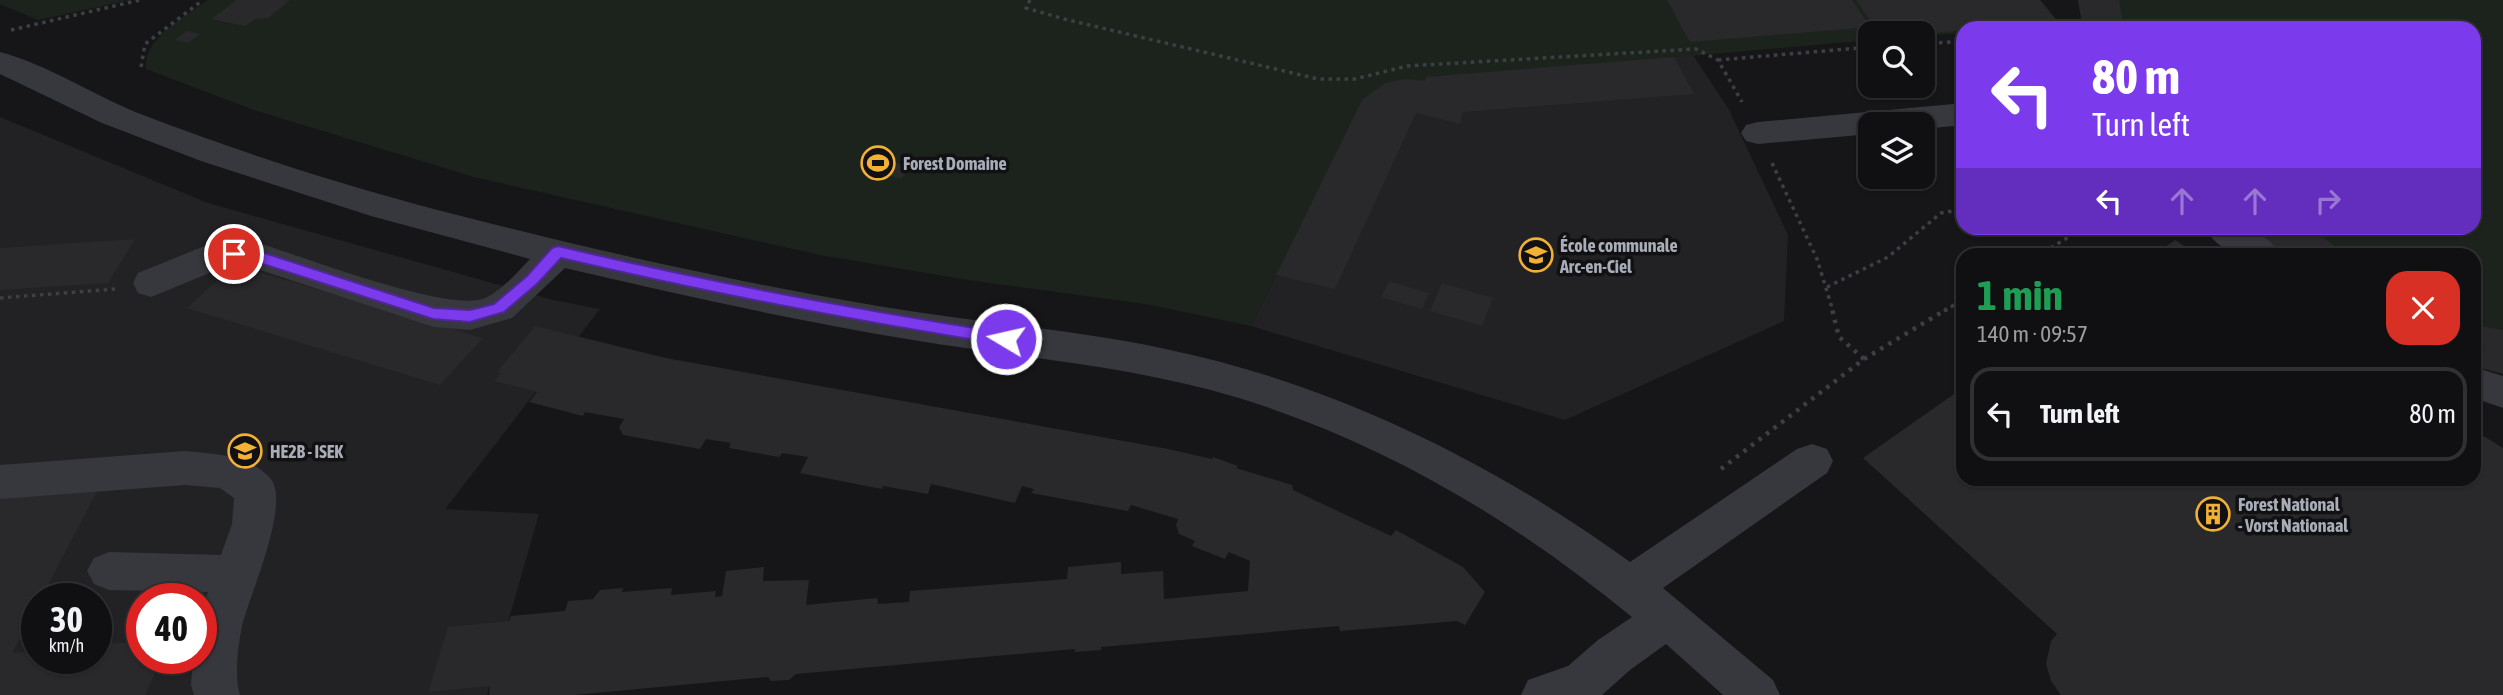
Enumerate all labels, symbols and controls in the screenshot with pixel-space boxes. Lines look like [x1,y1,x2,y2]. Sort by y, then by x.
map controls [1858,21,1935,189]
button: search [1858,21,1935,98]
text: 80 m [2092,48,2180,104]
icon: left [1977,49,2068,140]
text: Turn left [2092,106,2190,143]
button: layers [1858,112,1935,189]
sports icon: Forest Domaine [859,144,897,182]
place label: Forest Domaine [903,153,1007,174]
icon: left [2090,182,2128,220]
icon: ahead [2163,182,2201,220]
icon: ahead [2236,182,2274,220]
icon: right [2309,182,2347,220]
pin [204,224,264,284]
icon: arrive [215,235,253,273]
place label: École communale Arc-en-Ciel [1559,235,1678,277]
school or university icon: École communale Arc-en-Ciel [1517,236,1555,274]
text: 1 min [1977,271,2063,319]
button: close [2386,271,2460,345]
position arrow [969,302,1043,376]
text: 140 m · 09:57 [1977,321,2088,347]
icon: left [1981,395,2019,433]
text: Turn left [2040,399,2120,429]
text: 80 m [2409,399,2456,429]
school or university icon: HE2B - ISEK [226,432,264,470]
place label: HE2B - ISEK [270,441,343,462]
place label: Forest National - Vorst Nationaal [2238,494,2348,536]
building icon: Forest National - Vorst Nationaal [2194,495,2232,533]
speed limit sign: 40 [126,583,217,674]
text: 30 [50,599,83,639]
text: km/h [49,635,84,656]

